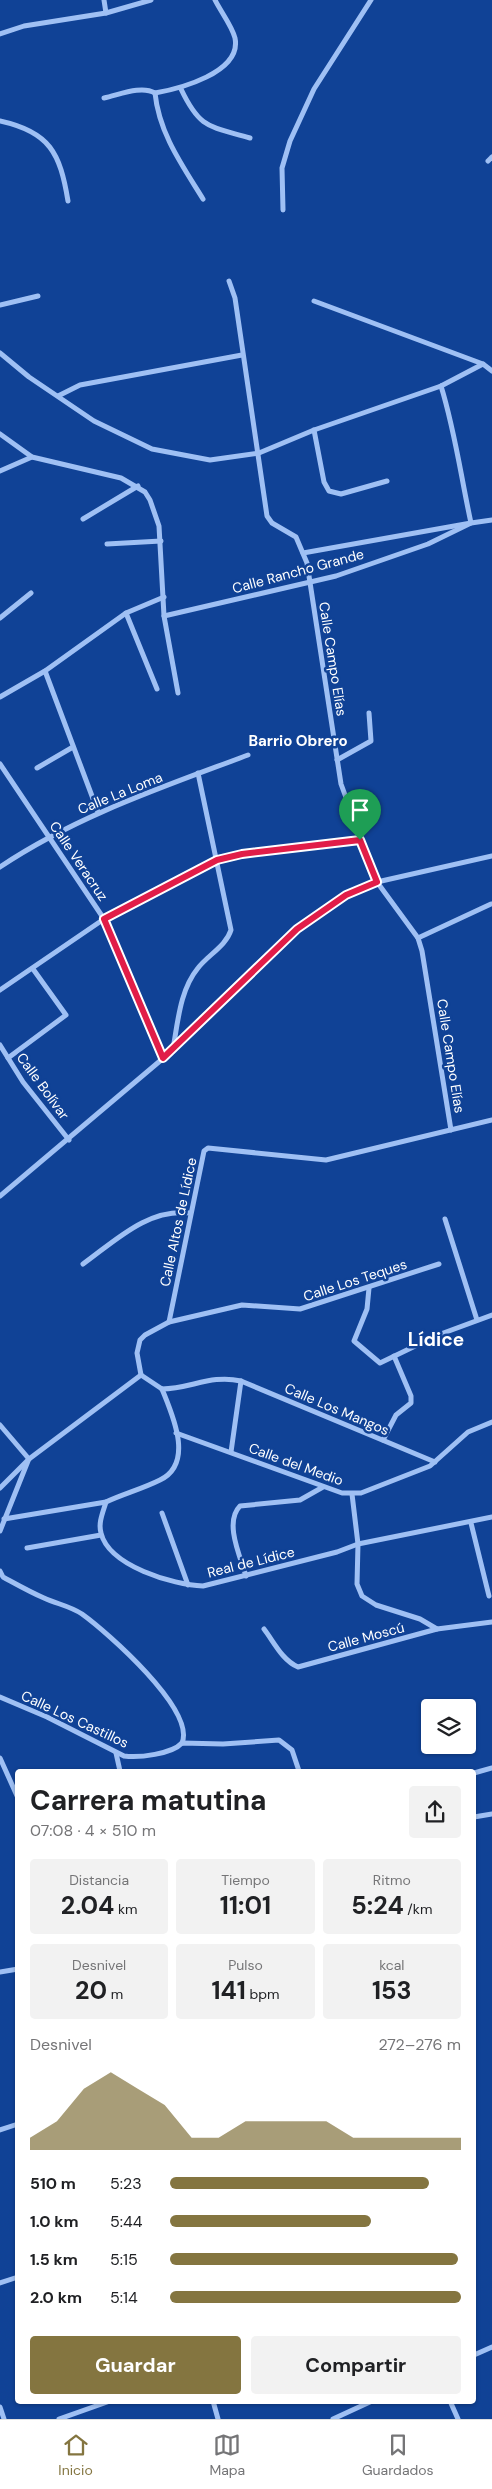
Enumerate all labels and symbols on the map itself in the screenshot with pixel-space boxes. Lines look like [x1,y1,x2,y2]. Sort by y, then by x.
street label: Calle Rancho Grande [230,545,366,597]
street label: Calle Campo Elías [315,601,351,717]
district label: Barrio Obrero [248,731,348,751]
street label: Calle La Loma [75,768,165,818]
pin [339,789,381,840]
street label: Calle Veracruz [46,818,112,904]
street label: Calle Campo Elías [433,998,469,1114]
street label: Calle Bolívar [13,1049,73,1123]
street label: Calle Altos de Lídice [156,1156,200,1288]
street label: Calle Los Teques [301,1255,409,1305]
district label: Lídice [408,1327,464,1352]
street label: Calle Los Mangos [282,1379,392,1439]
street label: Calle del Medio [246,1439,346,1489]
street label: Real de Lídice [205,1542,297,1582]
street label: Calle Moscú [326,1618,406,1656]
street label: Calle Los Castillos [18,1686,132,1752]

